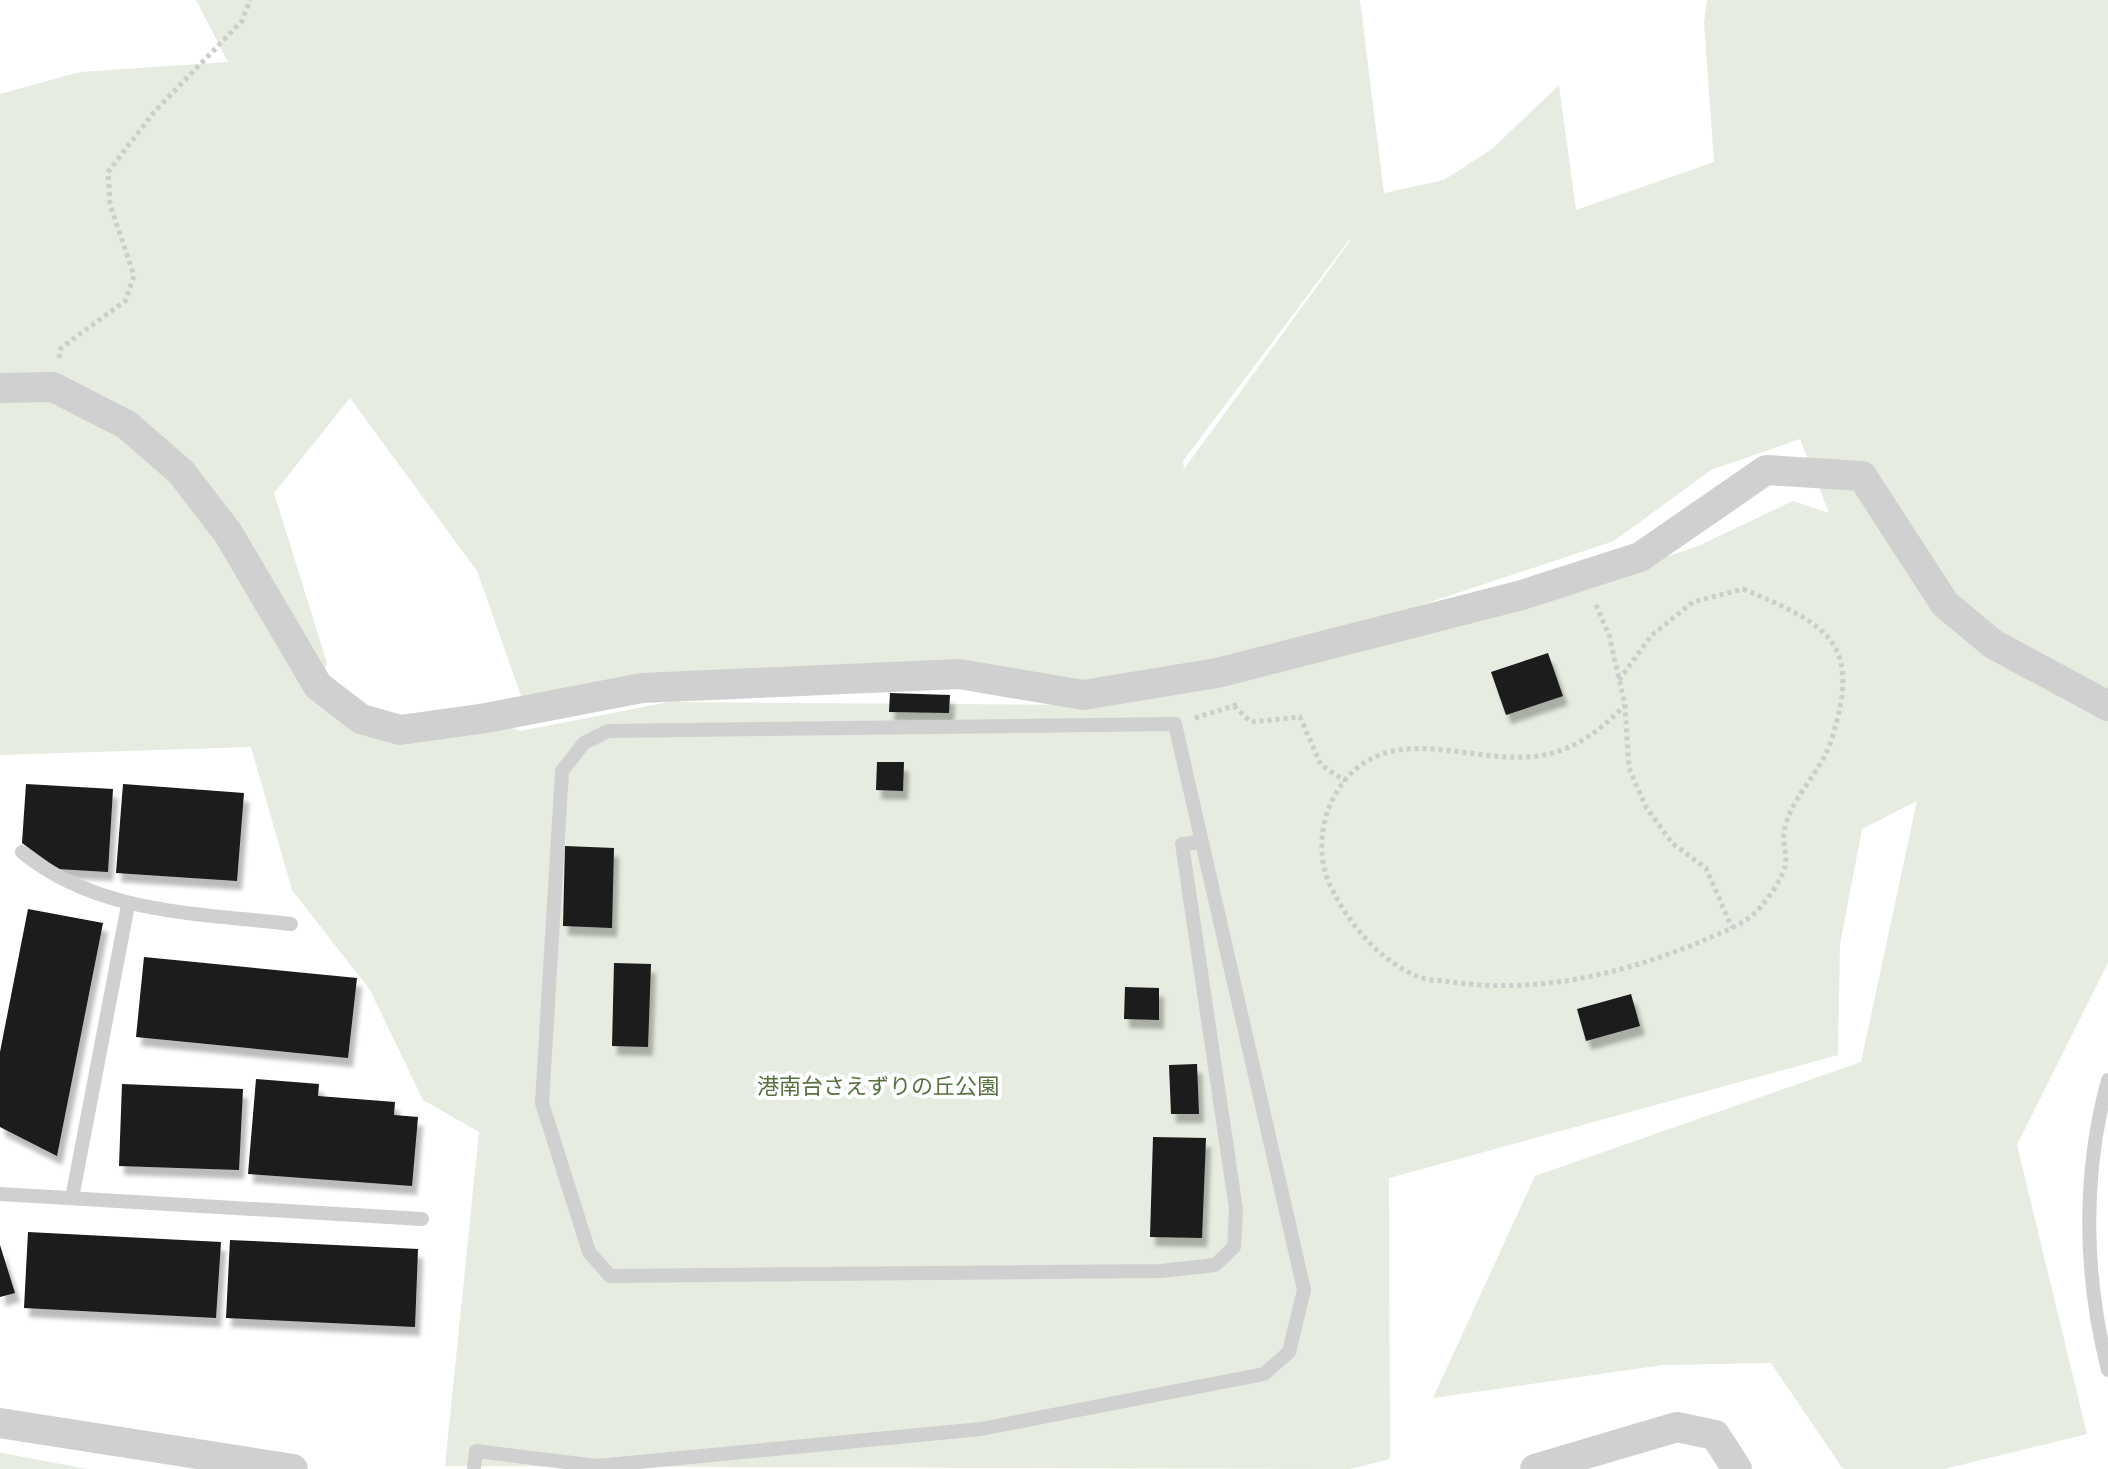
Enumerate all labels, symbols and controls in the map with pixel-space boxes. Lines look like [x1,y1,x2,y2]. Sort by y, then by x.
park label: 港南台さえずりの丘公園 [757,1072,999,1099]

